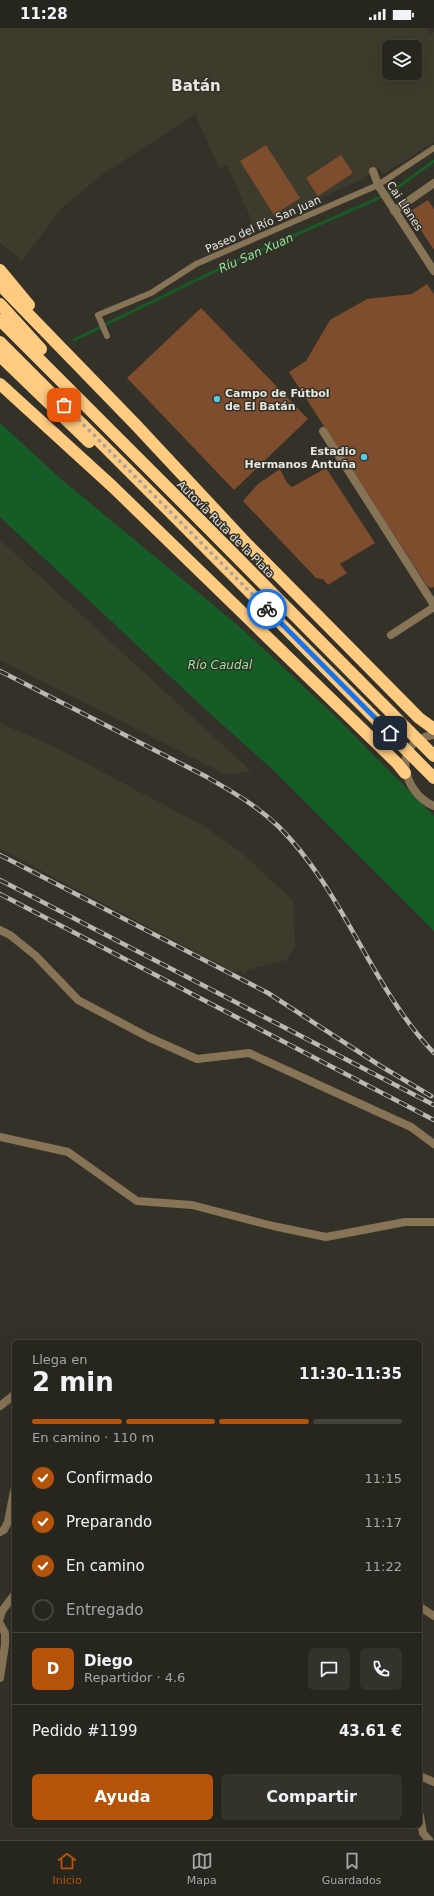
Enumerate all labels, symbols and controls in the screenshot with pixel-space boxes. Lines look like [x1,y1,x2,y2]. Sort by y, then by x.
text: 11:28 [20,5,68,23]
map controls [382,40,422,80]
button: layers [382,40,422,80]
district label: Batán [171,77,221,95]
street label: Cai Llanes [384,179,426,234]
street label: Paseo del Río San Juan [203,193,323,256]
water label: Ríu San Xuan [216,230,296,276]
place label: Campo de Fútbol de El Batán [225,387,330,413]
pin [47,388,81,422]
icon: bag [53,394,75,416]
marker: Campo de Fútbol de El Batán [212,394,222,404]
place label: Estadio Hermanos Antuña [245,445,356,471]
marker: Estadio Hermanos Antuña [359,452,369,462]
street label: Autovía Ruta de la Plata [174,478,277,581]
courier [247,589,287,629]
icon: bike [256,598,278,620]
water label: Río Caudal [188,658,253,672]
pin [373,716,407,750]
icon: home [379,722,401,744]
text: Llega en [32,1352,87,1367]
text: 11:30–11:35 [299,1365,402,1383]
text: 2 min [32,1367,114,1397]
text: En camino · 110 m [32,1430,154,1445]
icon: check [32,1467,54,1489]
text: Confirmado [66,1469,153,1487]
text: 11:15 [365,1471,402,1486]
icon: check [32,1511,54,1533]
text: Preparando [66,1513,152,1531]
text: 11:17 [365,1515,402,1530]
icon: check [32,1555,54,1577]
text: En camino [66,1557,145,1575]
text: 11:22 [365,1559,402,1574]
text: Entregado [66,1601,143,1619]
button: chat [308,1648,350,1690]
button: phone [360,1648,402,1690]
text: Diego [84,1652,133,1670]
text: D [47,1660,59,1678]
text: Repartidor · 4.6 [84,1670,185,1685]
text: Pedido #1199 [32,1722,138,1740]
text: 43.61 € [339,1722,402,1740]
button: Ayuda [32,1774,213,1820]
button: Compartir [221,1774,402,1820]
tab: Inicio [53,1850,82,1887]
tab: Mapa [187,1850,217,1887]
tab: Guardados [322,1850,381,1887]

